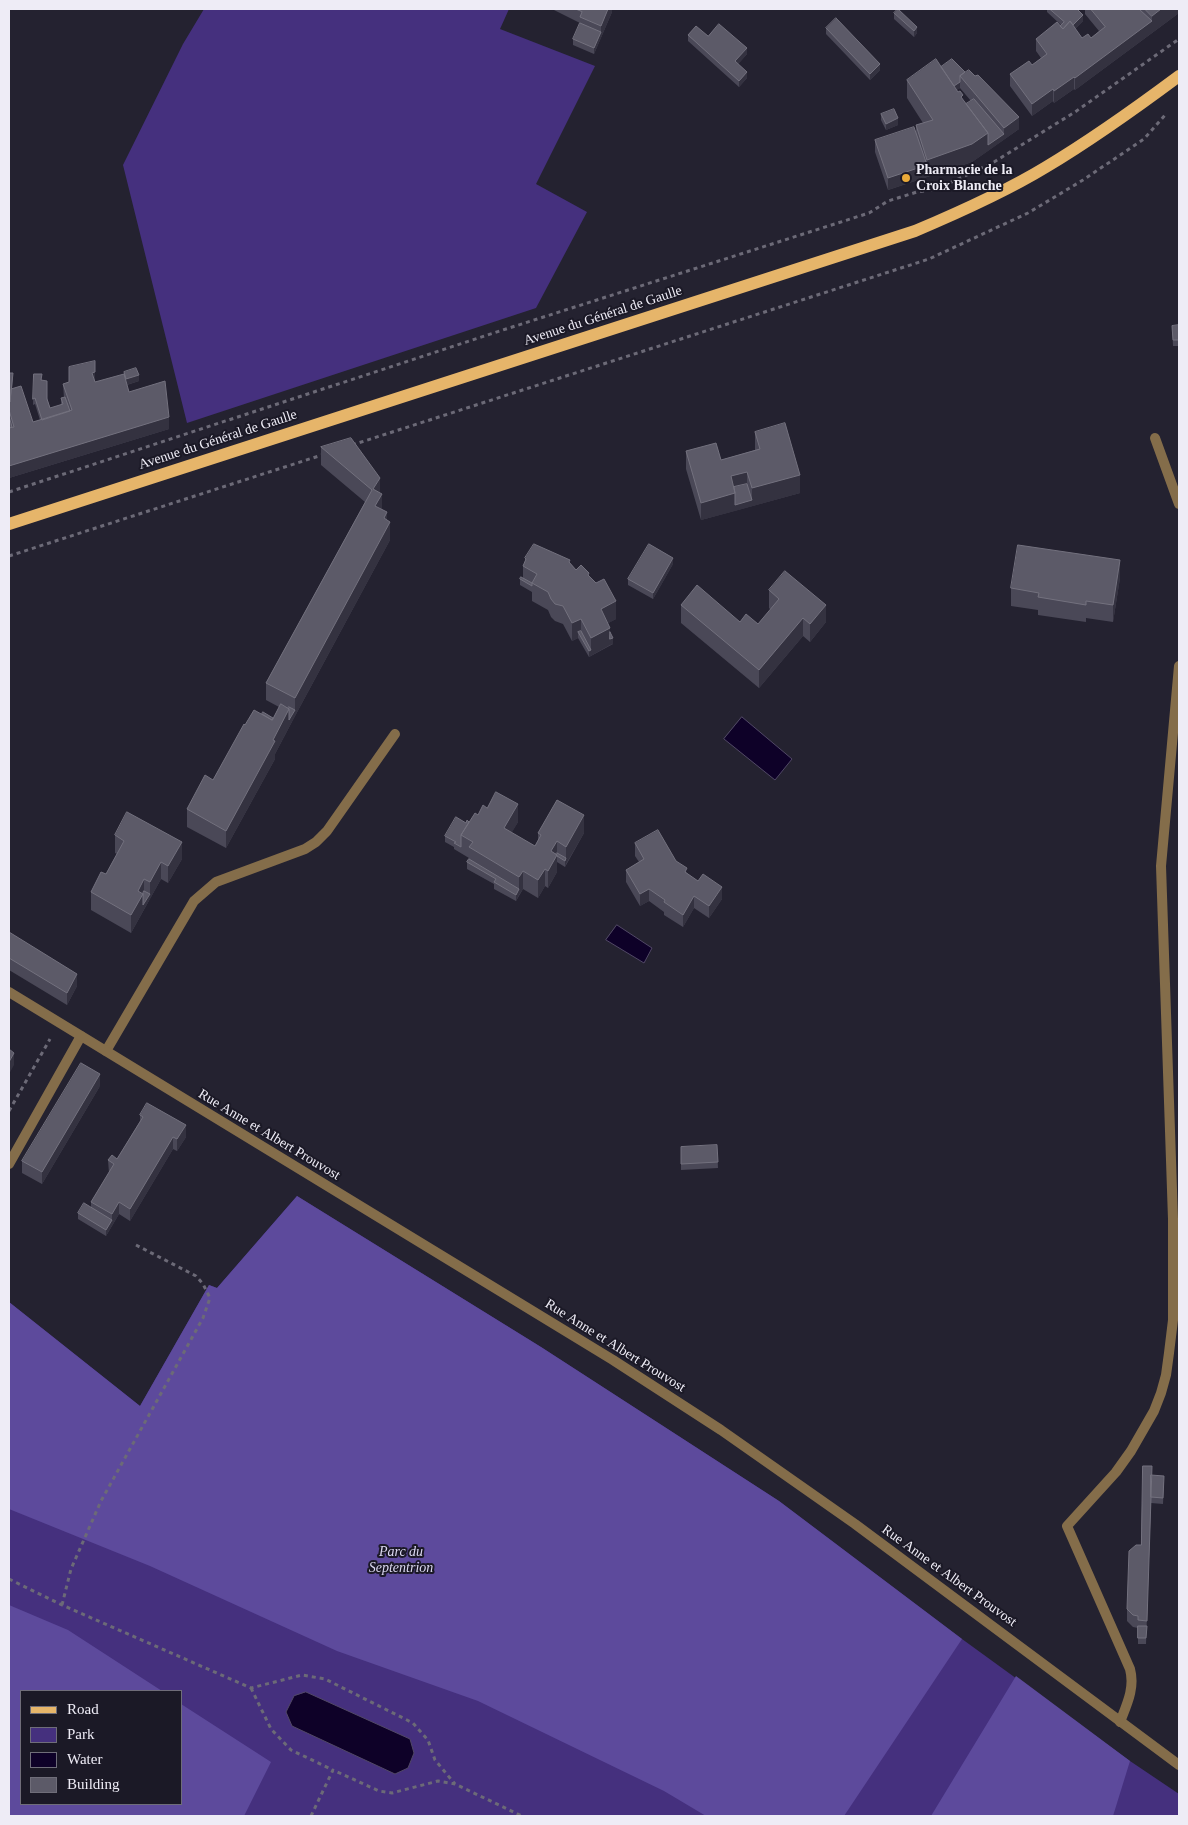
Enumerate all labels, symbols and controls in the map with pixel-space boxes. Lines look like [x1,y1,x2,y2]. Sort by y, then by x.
place label: Pharmacie de la Croix Blanche [916,162,1012,194]
marker: Pharmacie de la Croix Blanche [900,172,912,184]
street label: Avenue du Général de Gaulle [522,282,684,350]
street label: Avenue du Général de Gaulle [137,406,299,474]
street label: Rue Anne et Albert Prouvost [195,1086,343,1184]
street label: Rue Anne et Albert Prouvost [542,1296,688,1396]
street label: Rue Anne et Albert Prouvost [878,1521,1020,1631]
park label: Parc du Septentrion [369,1544,433,1576]
legend [20,1690,182,1805]
text: Road [67,1701,99,1717]
text: Park [67,1726,95,1742]
text: Water [67,1751,102,1767]
text: Building [67,1776,120,1792]

